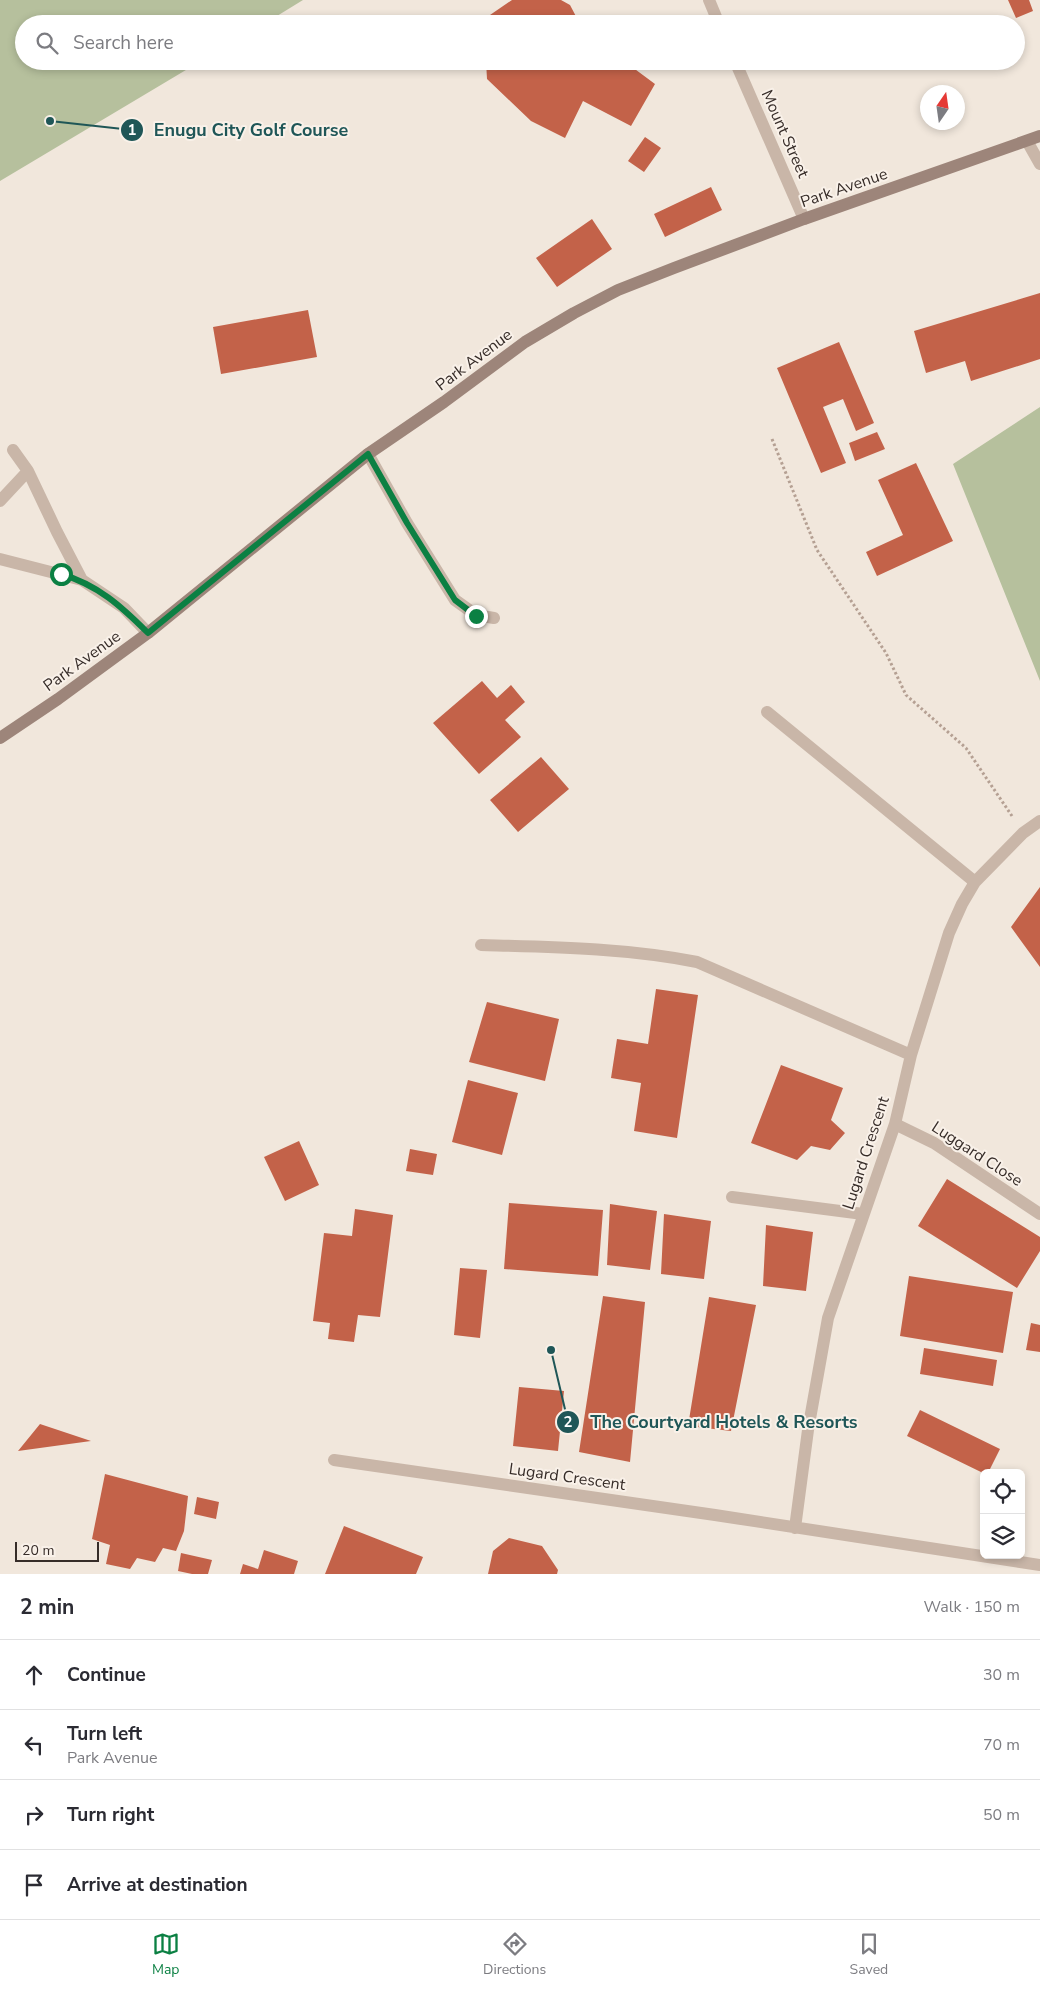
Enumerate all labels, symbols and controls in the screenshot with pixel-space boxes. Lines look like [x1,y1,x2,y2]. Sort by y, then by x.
search box [15,15,1025,70]
icon: search [33,29,61,57]
text: Search here [73,30,174,56]
north arrow [920,85,965,130]
street label: Mount Street [756,87,814,182]
callout: Enugu City Golf Course [119,113,359,146]
text: Enugu City Golf Course [154,118,349,142]
text: 1 [127,120,137,140]
street label: Park Avenue [798,163,890,213]
street label: Park Avenue [431,324,517,396]
route start [50,563,73,586]
route end [465,605,488,628]
street label: Park Avenue [39,625,125,697]
street label: Lugard Crescent [837,1093,895,1212]
street label: Luggard Close [927,1116,1027,1192]
callout: The Courtyard Hotels & Resorts [555,1405,868,1438]
text: The Courtyard Hotels & Resorts [590,1410,858,1434]
text: 2 [563,1412,573,1432]
street label: Lugard Crescent [507,1458,627,1496]
map controls [980,1469,1025,1559]
button: locate [980,1469,1025,1514]
button: layers [980,1514,1025,1559]
scale bar [15,1539,99,1562]
text: 20 m [22,1541,54,1560]
text: 2 min [20,1593,74,1621]
text: Walk · 150 m [924,1596,1020,1618]
icon: ahead [20,1661,48,1689]
text: Continue [67,1662,146,1688]
text: 30 m [983,1664,1020,1686]
text: Turn left [67,1721,142,1747]
icon: left [20,1731,48,1759]
text: 70 m [983,1734,1020,1756]
text: Park Avenue [67,1747,158,1769]
icon: right [20,1801,48,1829]
text: Turn right [67,1802,154,1828]
text: 50 m [983,1804,1020,1826]
icon: arrive [20,1871,48,1899]
text: Arrive at destination [67,1872,248,1898]
tab: Map [152,1930,180,1979]
tab: Directions [483,1930,546,1979]
tab: Saved [850,1930,888,1979]

